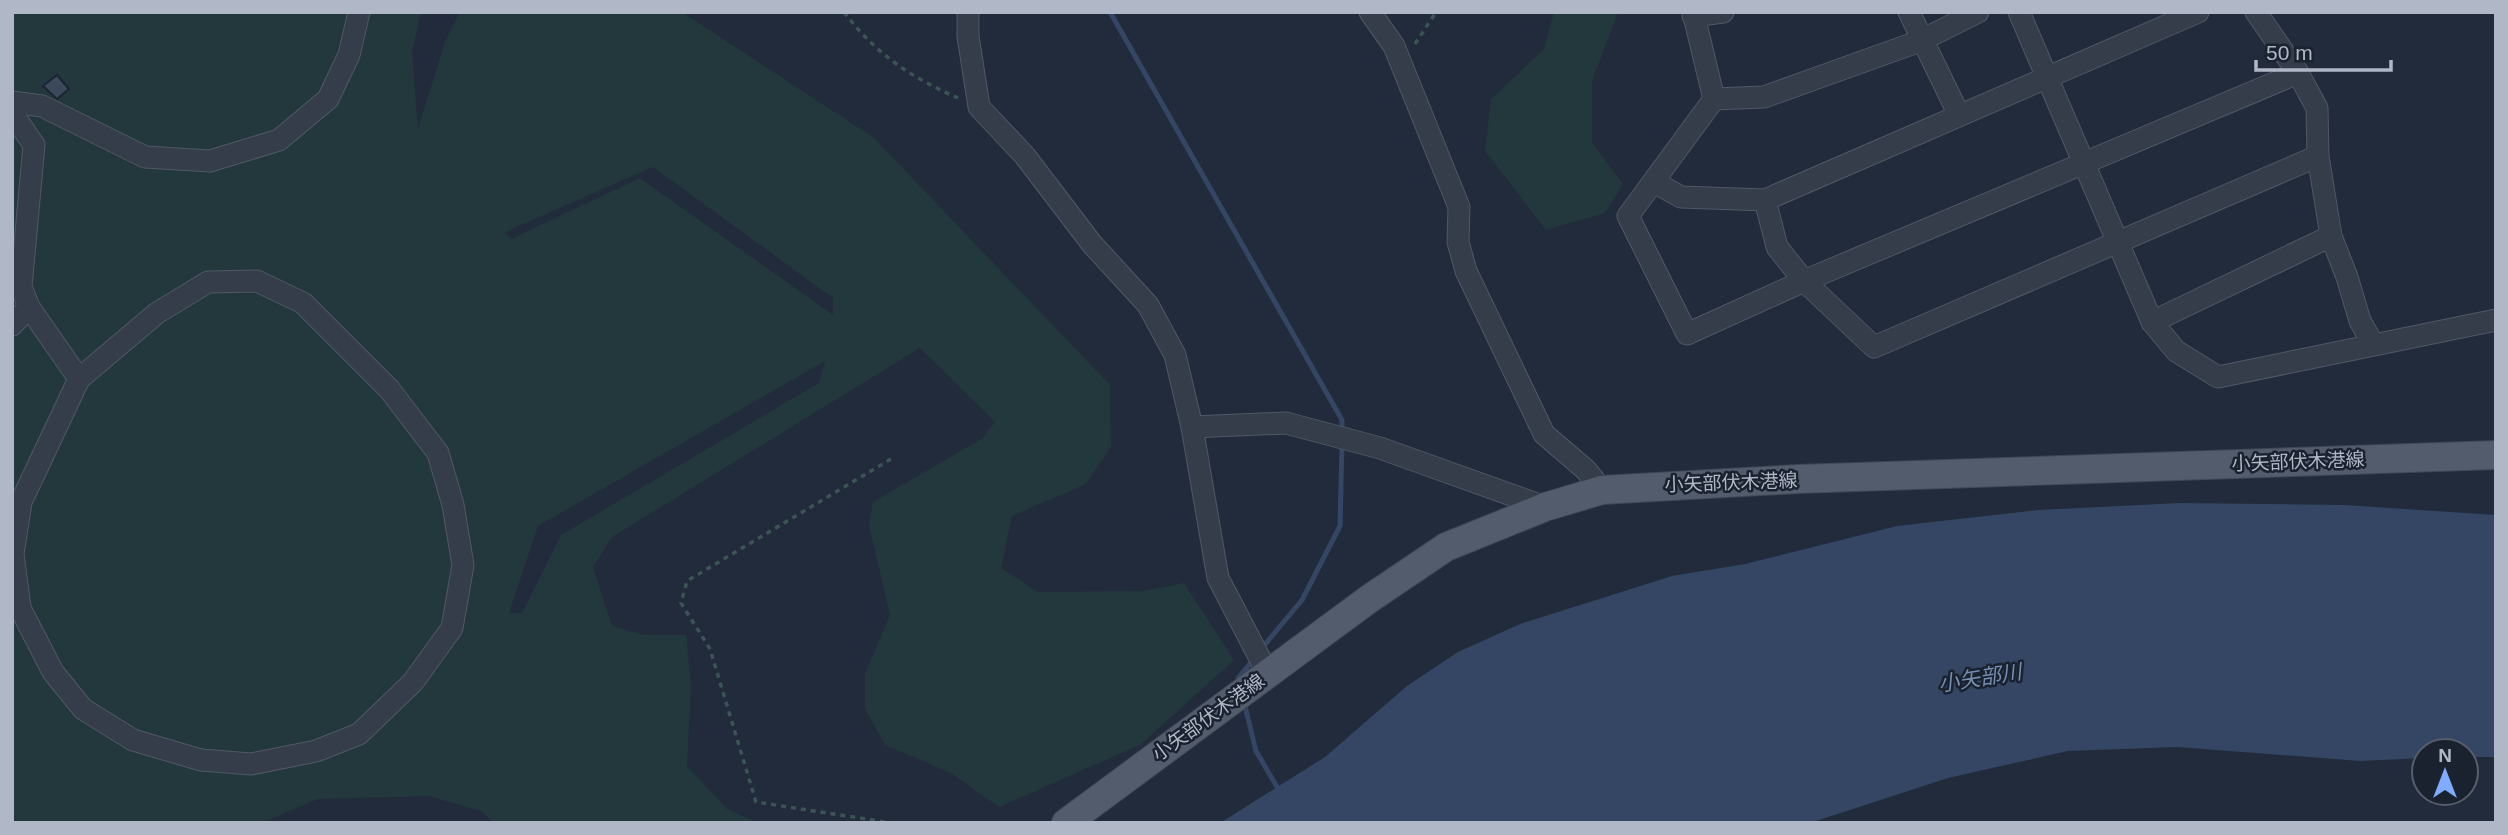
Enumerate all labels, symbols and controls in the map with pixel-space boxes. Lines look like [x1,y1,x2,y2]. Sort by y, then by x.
scale bar [2256,28,2391,72]
text: 50 m [2266,41,2313,64]
street label: 小矢部伏木港線 [2231,449,2365,474]
street label: 小矢部伏木港線 [1664,470,1798,495]
water label: 小矢部川 [1937,659,2025,695]
street label: 小矢部伏木港線 [1148,670,1268,765]
north arrow [2410,737,2480,807]
text: N [2438,745,2452,766]

